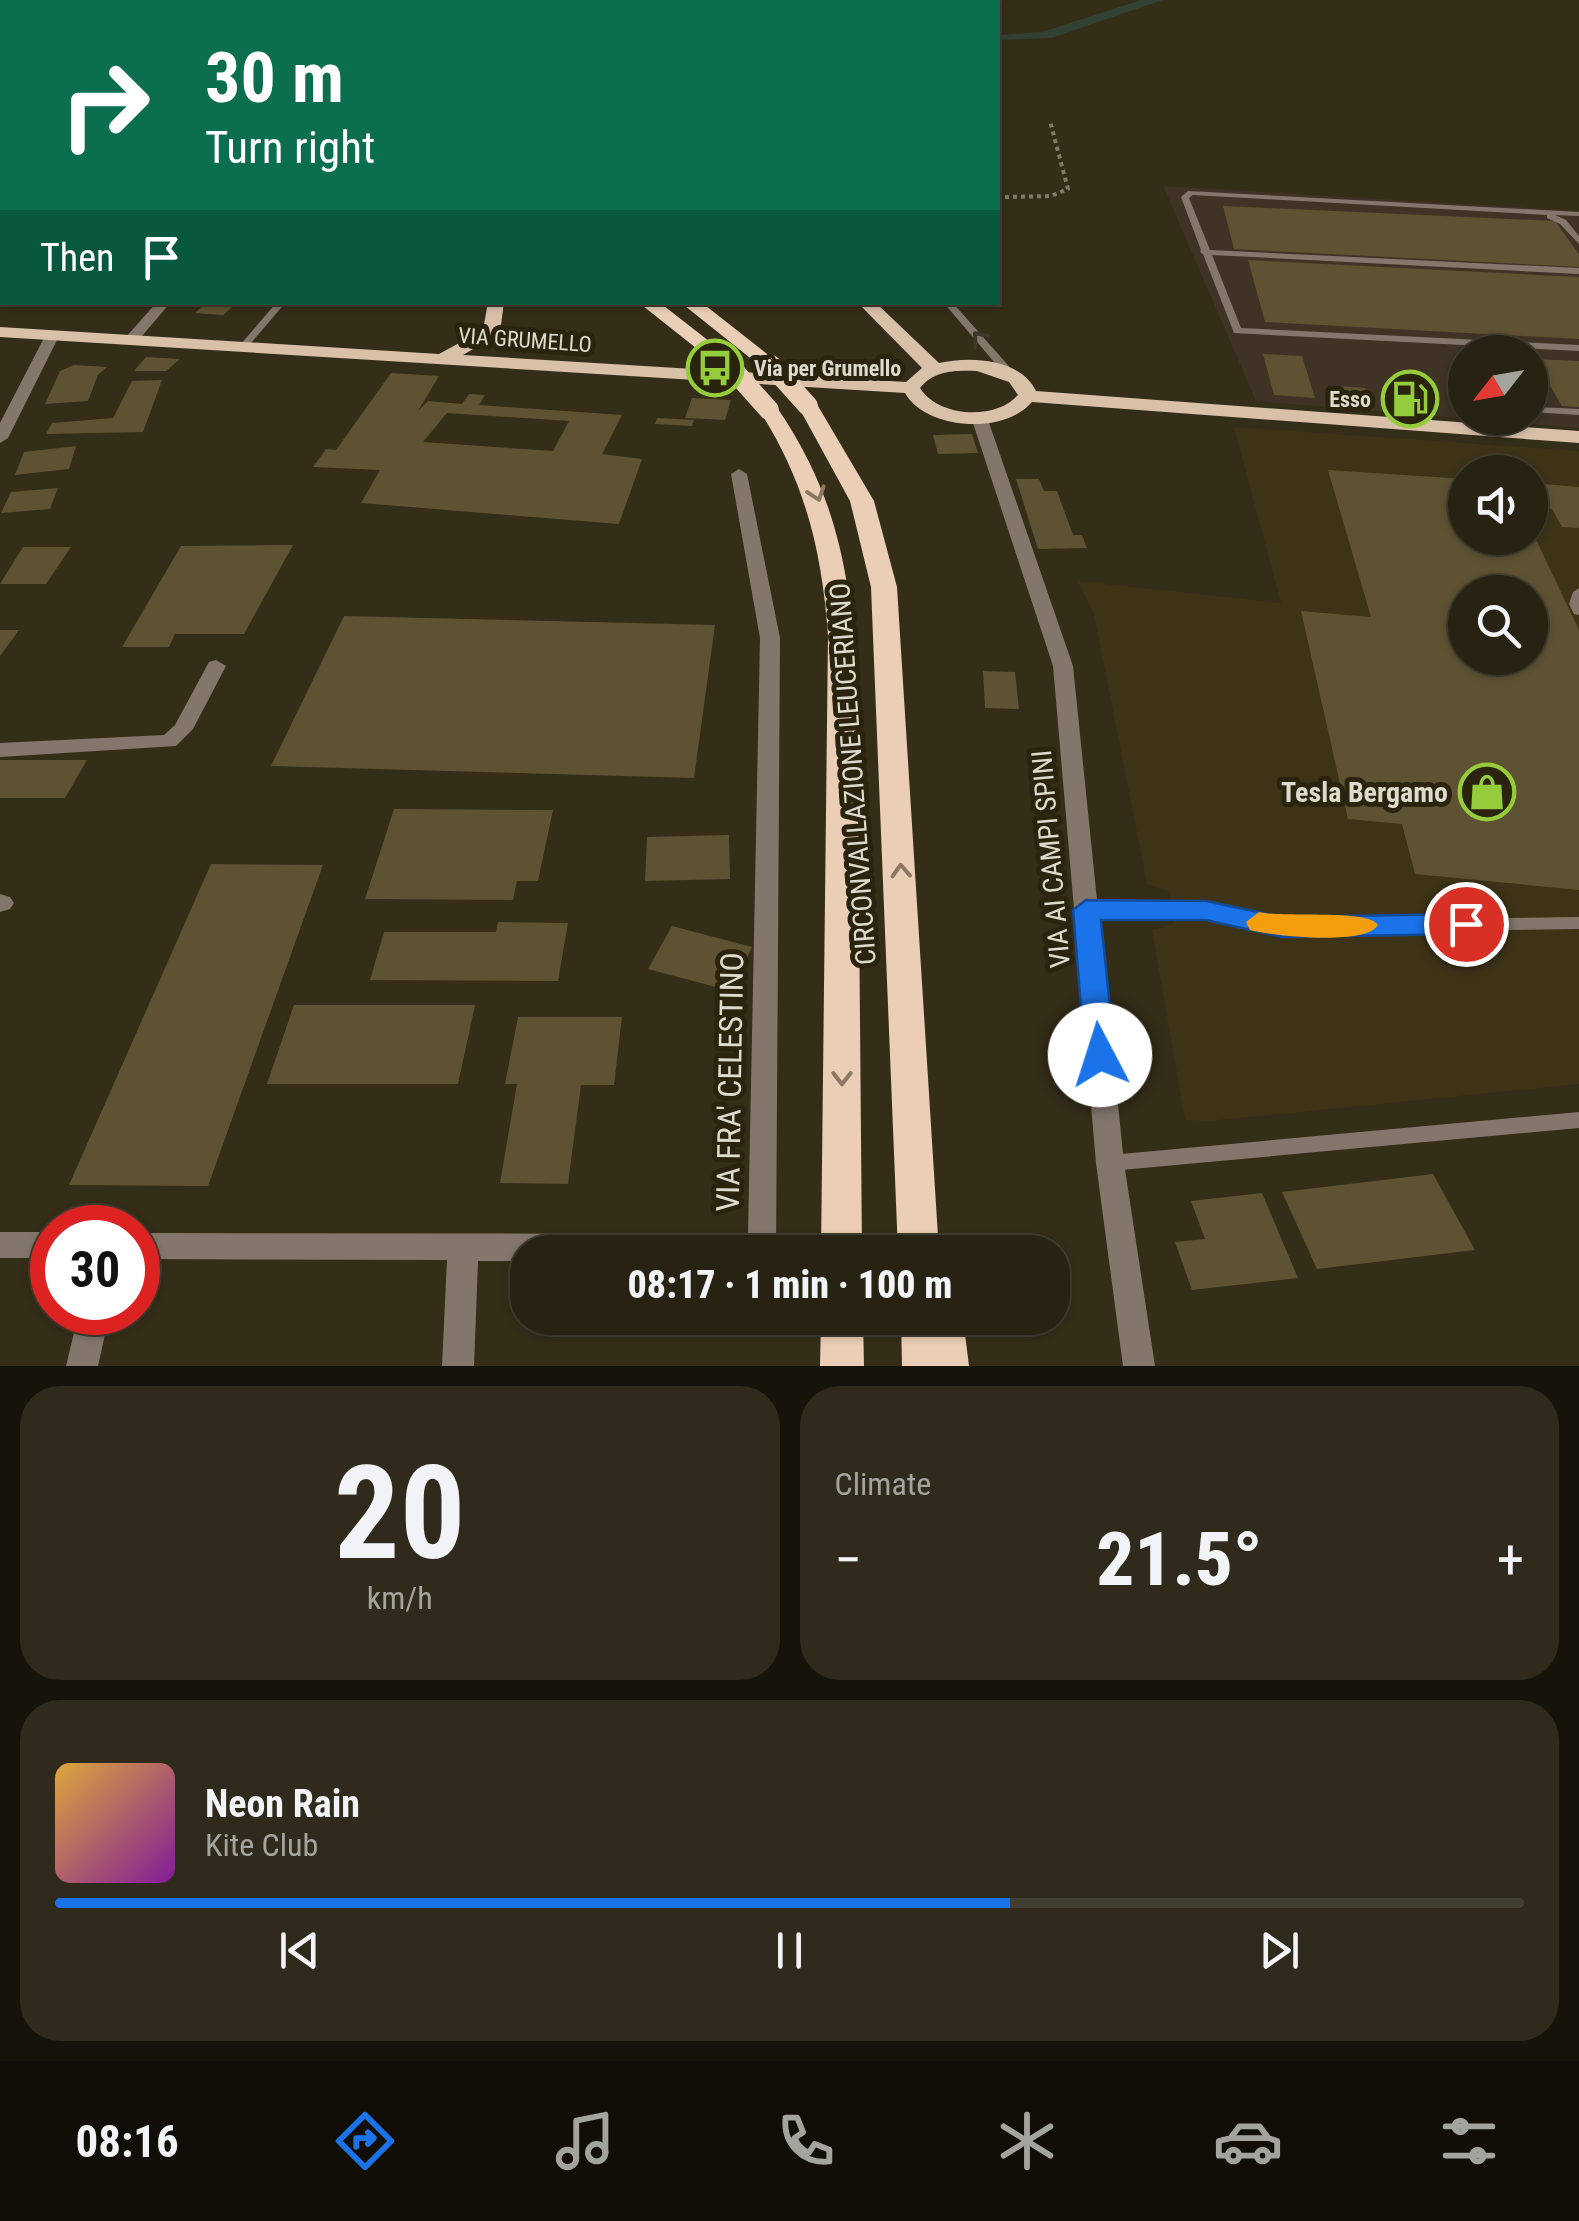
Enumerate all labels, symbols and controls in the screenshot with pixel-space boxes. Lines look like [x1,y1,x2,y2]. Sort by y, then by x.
text: 30 m [205,37,344,119]
icon: right [40,40,170,170]
text: Turn right [205,121,375,174]
icon: arrive [134,230,189,285]
text: Then [40,236,114,280]
street label: VIA GRUMELLO [457,323,593,357]
one-way arrow [972,331,990,350]
north arrow [1448,335,1548,435]
map controls [1448,335,1548,675]
bus stop icon: Via per Grumello [685,338,745,398]
place label: Via per Grumello [754,356,901,381]
fuel station icon: Esso [1380,369,1440,429]
place label: Esso [1329,387,1371,412]
button: sound [1448,455,1548,555]
one-way arrow [806,484,826,501]
button: search [1448,575,1548,675]
street label: CIRCONVALLAZIONE LEUCERIANO [823,582,883,966]
street label: VIA AI CAMPI SPINI [1025,749,1077,969]
shop icon: Tesla Bergamo [1457,762,1517,822]
place label: Tesla Bergamo [1281,776,1448,809]
one-way arrow [890,863,911,879]
pin [1424,882,1509,967]
icon: arrive [1439,897,1494,952]
street label: VIA FRA' CELESTINO [709,952,751,1212]
position arrow [1048,1003,1152,1107]
one-way arrow [831,1072,853,1087]
speed limit sign: 30 [30,1205,160,1335]
text: 08:17 · 1 min · 100 m [628,1263,952,1307]
text: 20 [334,1437,465,1590]
text: Climate [835,1465,931,1503]
text: 21.5° [1096,1515,1262,1603]
text: − [835,1528,862,1592]
text: + [1497,1528,1524,1592]
text: km/h [367,1579,433,1617]
text: Neon Rain [205,1782,360,1826]
text: Kite Club [205,1826,318,1864]
icon: previous [272,1923,327,1978]
icon: pause [762,1923,817,1978]
icon: next [1252,1923,1307,1978]
icon: directions [330,2106,400,2176]
icon: music [550,2106,620,2176]
icon: phone [771,2106,841,2176]
icon: climate [992,2106,1062,2176]
icon: car [1213,2106,1283,2176]
icon: filters [1434,2106,1504,2176]
text: 08:16 [75,2115,179,2168]

